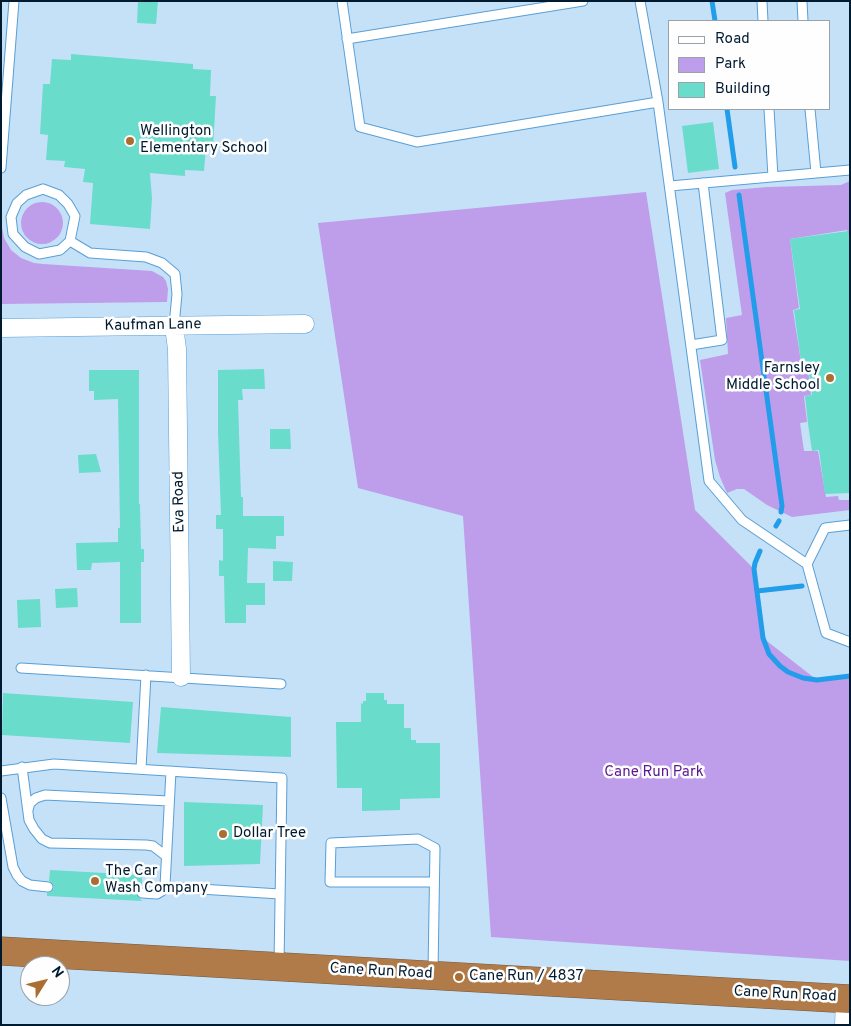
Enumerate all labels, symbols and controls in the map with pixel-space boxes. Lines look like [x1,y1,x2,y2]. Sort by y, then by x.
legend [668,20,831,110]
text: Road [715,30,750,49]
text: Park [715,55,746,74]
text: Building [715,80,770,99]
place label: Wellington Elementary School [140,123,267,158]
marker: Wellington Elementary School [124,135,136,147]
street label: Kaufman Lane [104,316,202,336]
place label: Farnsley Middle School [726,360,820,395]
marker: Farnsley Middle School [824,372,836,384]
street label: Eva Road [170,471,190,533]
park label: Cane Run Park [604,764,704,782]
place label: Dollar Tree [233,825,306,843]
marker: Dollar Tree [217,828,229,840]
place label: The Car Wash Company [105,863,208,898]
marker: The Car Wash Company [89,875,101,887]
north arrow [20,956,70,1006]
street label: Cane Run Road [329,960,433,984]
text: N [47,963,67,982]
place label: Cane Run / 4837 [469,968,583,986]
marker: Cane Run / 4837 [453,971,465,983]
street label: Cane Run Road [733,983,837,1007]

